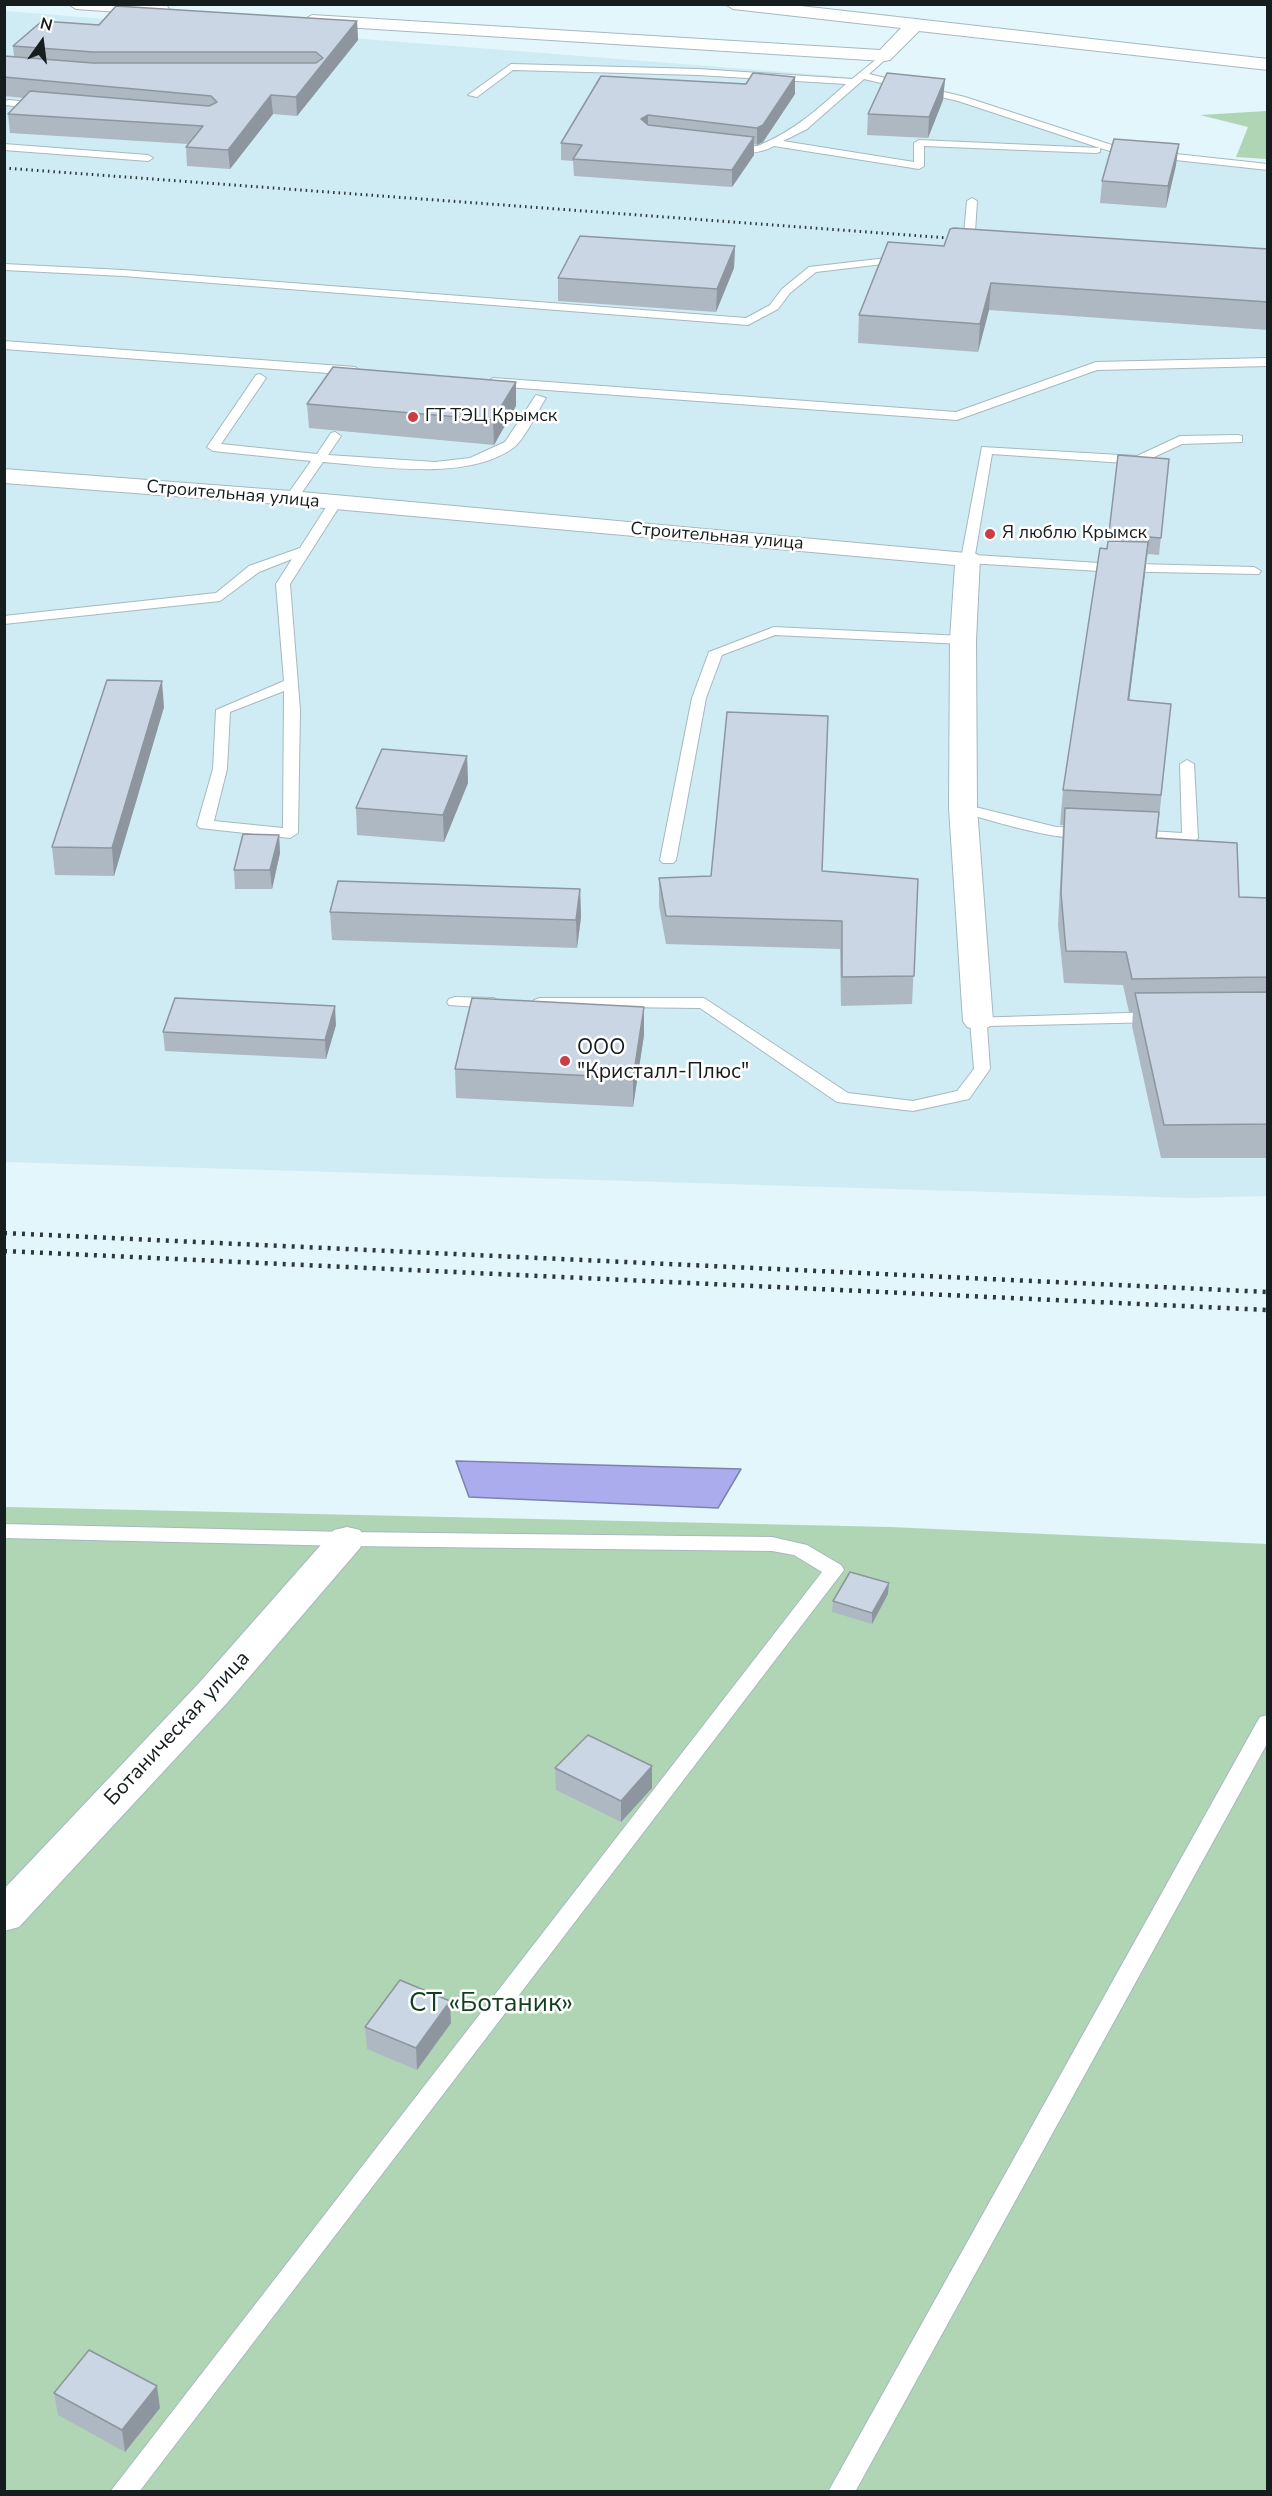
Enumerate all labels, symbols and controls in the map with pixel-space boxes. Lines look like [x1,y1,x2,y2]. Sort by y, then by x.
north arrow [12,12,72,72]
text: N [38,12,55,37]
place label: ГТ ТЭЦ Крымск [425,406,557,428]
marker: ГТ ТЭЦ Крымск [406,410,420,424]
street label: Строительная улица [145,477,321,513]
street label: Строительная улица [629,519,805,555]
place label: Я люблю Крымск [1002,523,1147,545]
marker: Я люблю Крымск [983,527,997,541]
place label: ООО "Кристалл-Плюс" [577,1036,749,1086]
marker: ООО "Кристалл-Плюс" [558,1054,572,1068]
street label: Ботаническая улица [100,1647,256,1811]
park label: СТ «Ботаник» [409,1989,573,2021]

